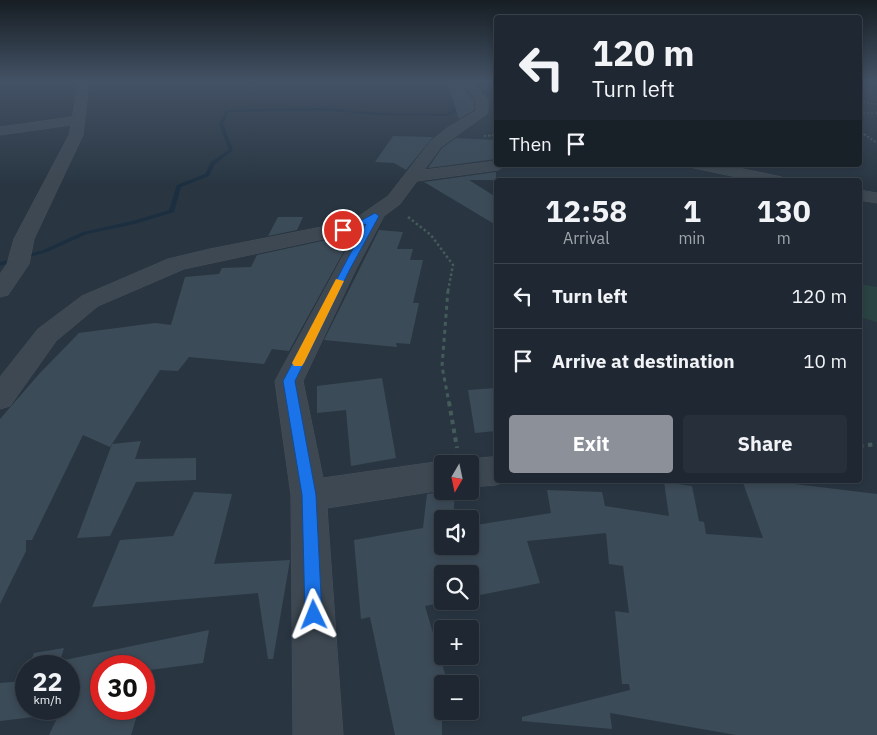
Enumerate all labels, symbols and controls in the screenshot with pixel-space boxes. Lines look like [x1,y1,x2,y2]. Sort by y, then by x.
text: 120 m [592,30,695,76]
icon: left [509,35,574,100]
text: Turn left [592,74,675,103]
icon: arrive [562,130,590,158]
text: Then [509,132,552,156]
text: 12:58 [545,191,627,230]
text: 1 [683,191,701,230]
text: 130 [757,191,811,230]
pin [322,209,364,251]
icon: arrive [329,216,357,244]
text: Arrival [563,228,610,248]
text: min [678,228,705,248]
text: m [777,228,791,248]
icon: left [509,282,537,310]
text: Turn left [552,284,628,308]
text: 120 m [792,284,847,308]
icon: arrive [509,347,537,375]
text: Arrive at destination [552,349,735,373]
text: 10 m [803,349,847,373]
button: Exit [509,415,673,473]
button: Share [683,415,847,473]
north arrow [434,455,479,500]
map controls [434,455,479,720]
button: sound [434,510,479,555]
button: search [434,565,479,610]
position arrow [287,588,339,640]
button: + [434,620,479,665]
speed limit sign: 30 [90,655,155,720]
text: 22 [32,665,63,698]
button: − [434,675,479,720]
text: km/h [33,692,62,707]

